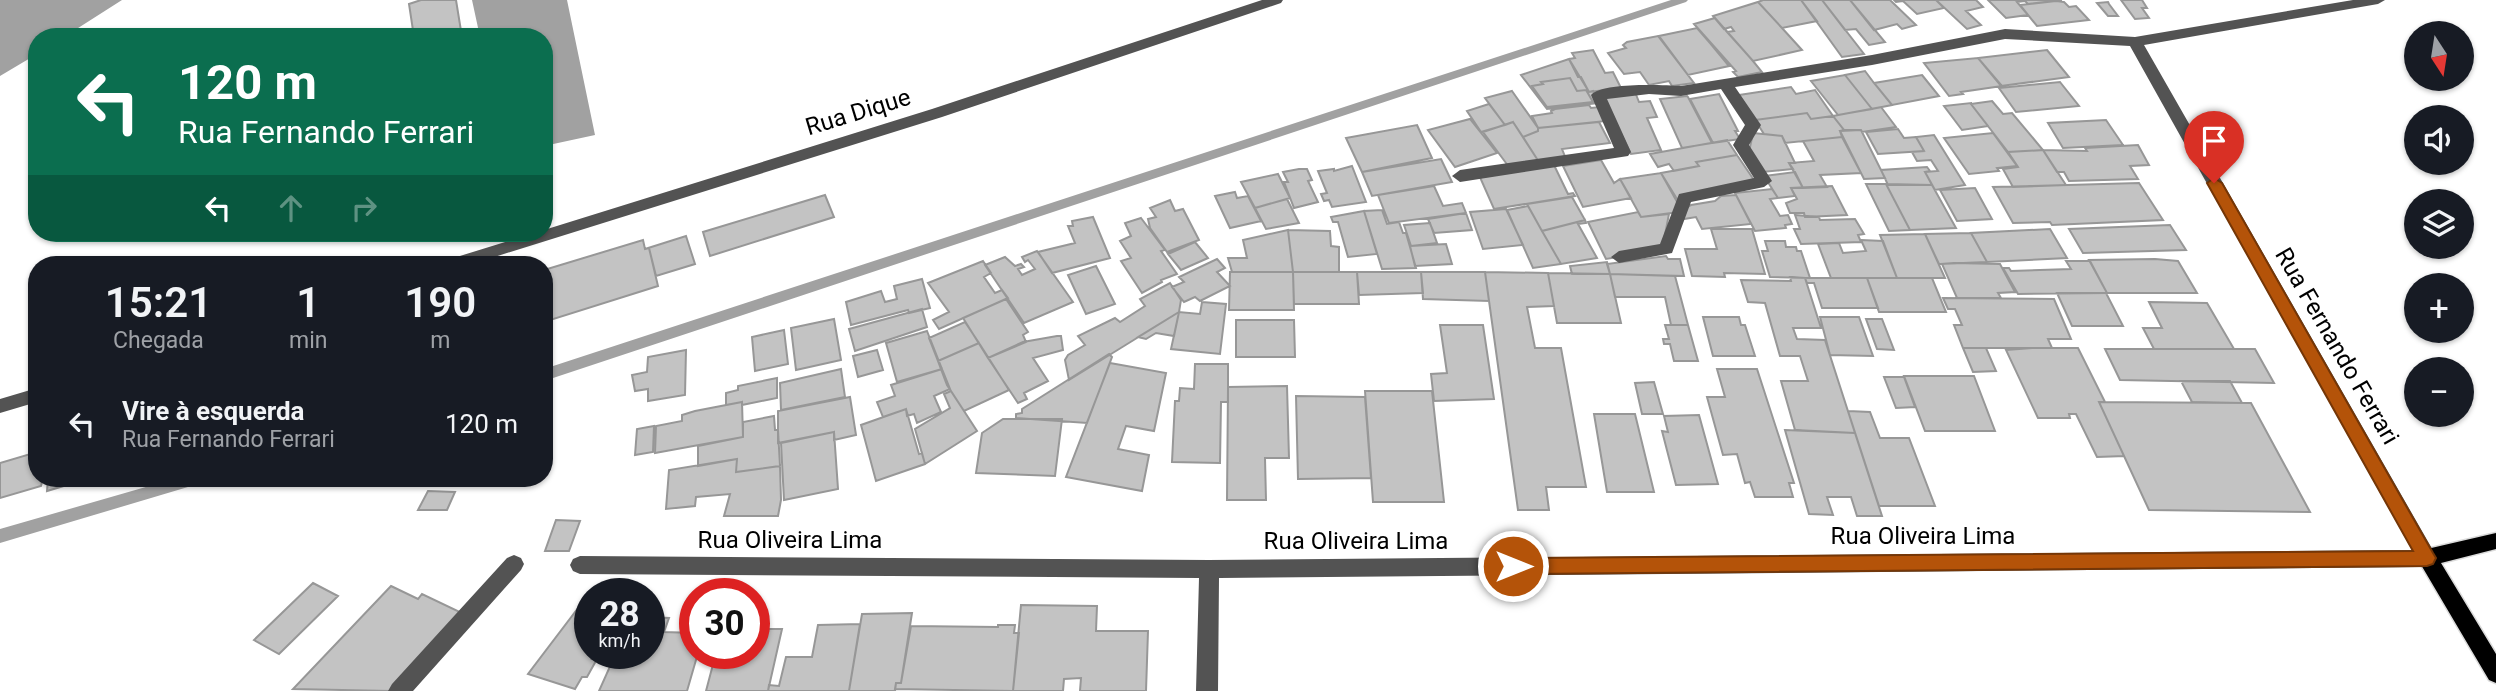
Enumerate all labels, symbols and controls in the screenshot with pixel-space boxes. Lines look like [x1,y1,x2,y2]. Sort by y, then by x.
north arrow [2404,21,2474,91]
map controls [2404,21,2474,427]
text: 120 m [178,54,317,111]
icon: left [63,56,154,147]
street label: Rua Dique [802,83,914,141]
button: sound [2404,105,2474,175]
pin [2184,111,2244,183]
text: Rua Fernando Ferrari [178,113,474,151]
icon: arrive [2195,122,2233,160]
icon: left [199,189,237,227]
icon: ahead [272,189,310,227]
icon: right [345,189,383,227]
button: layers [2404,189,2474,259]
street label: Rua Fernando Ferrari [2269,243,2405,449]
button: + [2404,273,2474,343]
text: 15:21 [105,278,212,327]
text: 1 [296,278,320,327]
text: 190 [404,278,476,327]
text: Chegada [113,327,204,354]
text: min [289,327,327,354]
text: m [430,327,450,354]
button: − [2404,357,2474,427]
text: Vire à esquerda [122,396,305,426]
icon: left [63,405,101,443]
text: 120 m [445,409,518,439]
text: Rua Fernando Ferrari [122,426,335,453]
street label: Rua Oliveira Lima [1831,522,2015,550]
street label: Rua Oliveira Lima [698,526,882,554]
street label: Rua Oliveira Lima [1264,527,1448,555]
position arrow [1476,529,1550,603]
speed limit sign: 30 [679,578,770,669]
text: 28 [599,594,640,635]
text: km/h [598,630,641,651]

